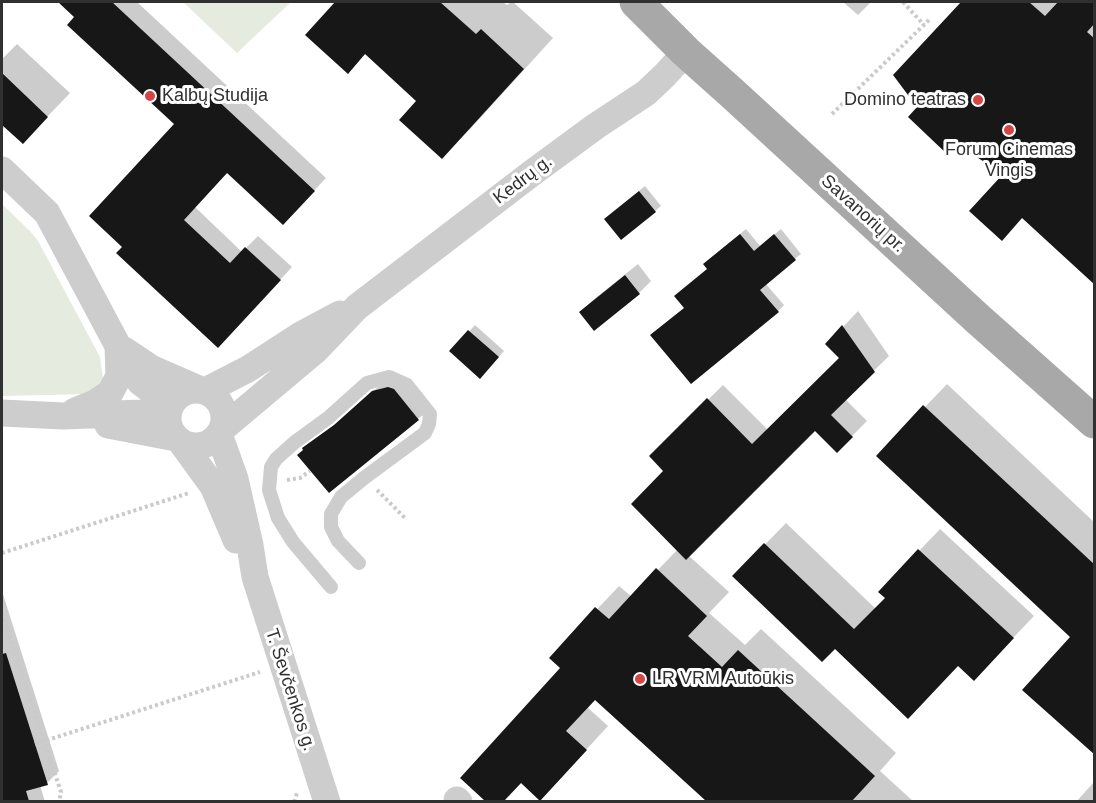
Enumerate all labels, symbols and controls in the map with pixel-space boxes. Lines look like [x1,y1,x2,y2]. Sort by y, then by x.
place label: Kalbų Studija [162,85,268,107]
marker: Kalbų Studija [143,89,157,103]
place label: Domino teatras [844,89,966,111]
marker: Domino teatras [971,93,985,107]
marker: Forum Cinemas Vingis [1002,123,1016,137]
place label: Forum Cinemas Vingis [945,139,1073,182]
street label: Kedrų g. [489,151,557,209]
street label: Savanorių pr. [816,170,910,258]
street label: T. Ševčenkos g. [260,626,320,754]
place label: LR VRM Autoūkis [652,668,794,690]
marker: LR VRM Autoūkis [633,672,647,686]

